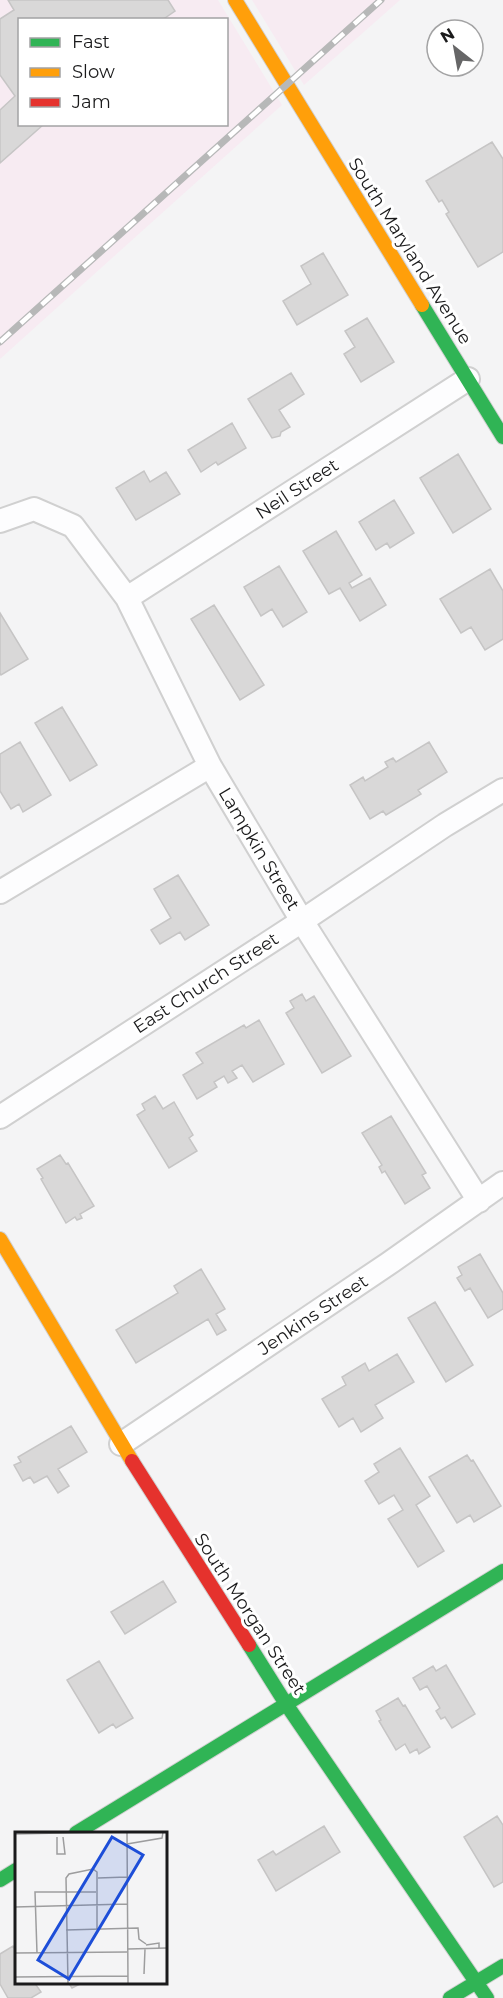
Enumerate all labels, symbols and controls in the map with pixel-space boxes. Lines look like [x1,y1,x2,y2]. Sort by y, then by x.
legend [18,18,228,126]
north arrow [425,18,485,78]
text: N [437,24,458,47]
text: Fast [72,31,110,53]
text: Slow [72,61,115,83]
text: Jam [71,91,111,113]
street label: South Maryland Avenue [343,154,477,348]
street label: Neil Street [251,454,343,524]
street label: Lampkin Street [214,784,304,914]
street label: East Church Street [129,928,283,1038]
street label: Jenkins Street [253,1270,372,1360]
street label: South Morgan Street [189,1529,311,1699]
inset map [15,1832,166,1983]

